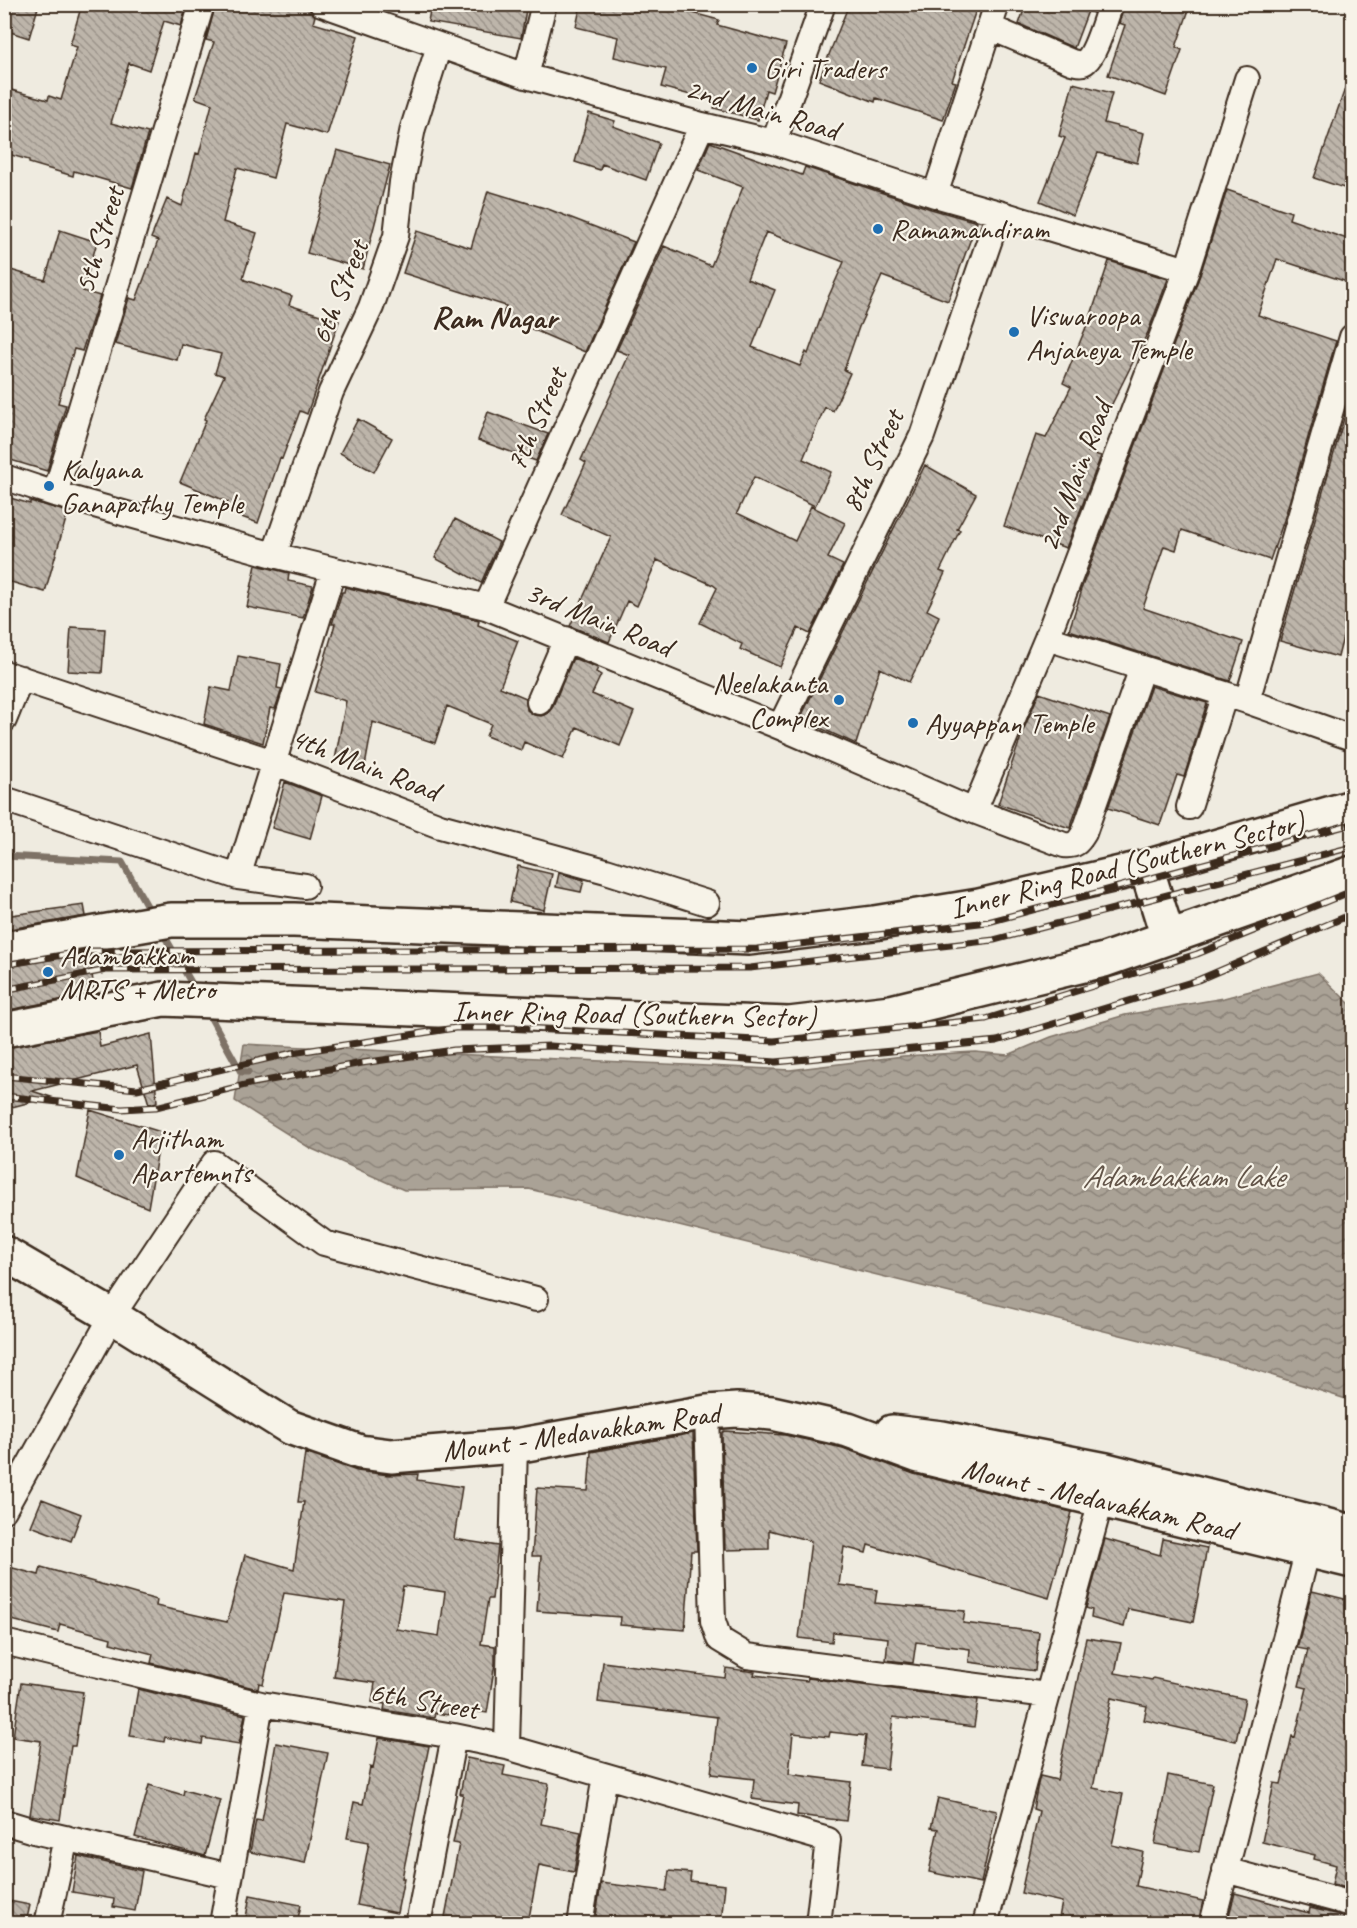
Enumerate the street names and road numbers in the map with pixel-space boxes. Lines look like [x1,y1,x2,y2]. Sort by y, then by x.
street label: 2nd Main Road [681,69,847,150]
street label: 5th Street [65,179,134,298]
street label: 6th Street [301,231,378,350]
street label: 7th Street [496,359,577,477]
street label: 2nd Main Road [1029,392,1122,556]
street label: 8th Street [832,401,914,518]
street label: 3rd Main Road [520,572,682,667]
street label: 4th Main Road [285,718,448,811]
street label: Inner Ring Road (Southern Sector) [946,802,1310,927]
street label: Inner Ring Road (Southern Sector) [452,992,818,1036]
street label: Mount - Medavakkam Road [440,1393,726,1470]
street label: Mount - Medavakkam Road [959,1449,1244,1550]
street label: 6th Street [367,1672,484,1729]

